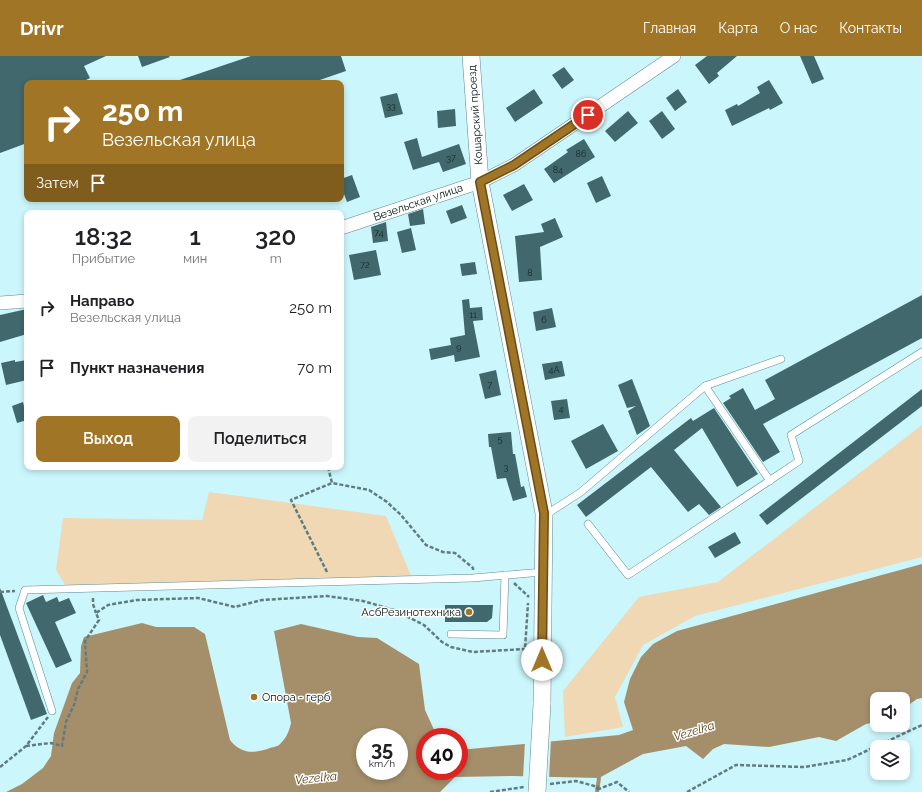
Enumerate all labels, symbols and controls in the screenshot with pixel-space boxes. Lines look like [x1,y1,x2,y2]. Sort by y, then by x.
text: Drivr [20,17,64,39]
text: Главная [643,20,696,36]
text: Карта [718,20,758,36]
text: О нас [780,20,817,36]
text: Контакты [839,20,902,36]
street label: Кошарский проезд [465,64,485,165]
text: 250 m [102,95,183,128]
icon: right [36,96,88,148]
pin [571,98,605,132]
house number: 33 [386,101,396,111]
icon: arrive [577,104,599,126]
text: Везельская улица [102,129,256,150]
house number: 86 [576,149,587,159]
house number: 37 [446,153,456,163]
house number: 84 [553,165,563,175]
icon: arrive [87,172,109,194]
text: Затем [36,174,79,192]
street label: Везельская улица [372,181,465,224]
text: 18:32 [75,222,132,251]
text: 1 [189,222,201,251]
text: 320 [255,222,296,251]
house number: 74 [374,228,384,238]
text: Прибытие [72,251,135,266]
text: мин [183,251,207,266]
text: m [270,251,282,266]
house number: 72 [360,260,370,270]
house number: 8 [527,268,533,278]
text: Направо [70,292,134,310]
icon: right [36,297,58,319]
text: 250 m [289,299,332,317]
text: Везельская улица [70,310,181,325]
house number: 11 [469,310,477,320]
house number: 6 [541,315,547,325]
house number: 9 [456,342,462,352]
icon: arrive [36,357,58,379]
text: Пункт назначения [70,359,204,377]
text: 70 m [297,359,332,377]
house number: 4А [549,365,560,375]
house number: 7 [488,380,493,390]
house number: 4 [559,404,564,414]
button: Выход [36,416,180,462]
button: Поделиться [188,416,332,462]
house number: 5 [498,434,503,444]
house number: 3 [504,462,509,472]
place label: АсбРезинотехника [361,606,461,619]
marker: АсбРезинотехника [464,607,474,617]
position arrow [521,639,563,681]
place label: Опора - герб [262,691,331,704]
marker: Опора - герб [249,692,259,702]
map controls [870,692,910,780]
button: sound [870,692,910,732]
water label: Vezelka [672,718,716,744]
speed limit sign: 40 [416,728,468,780]
text: 35 [371,737,393,761]
button: layers [870,740,910,780]
text: km/h [369,758,395,769]
water label: Vezelka [294,769,338,787]

